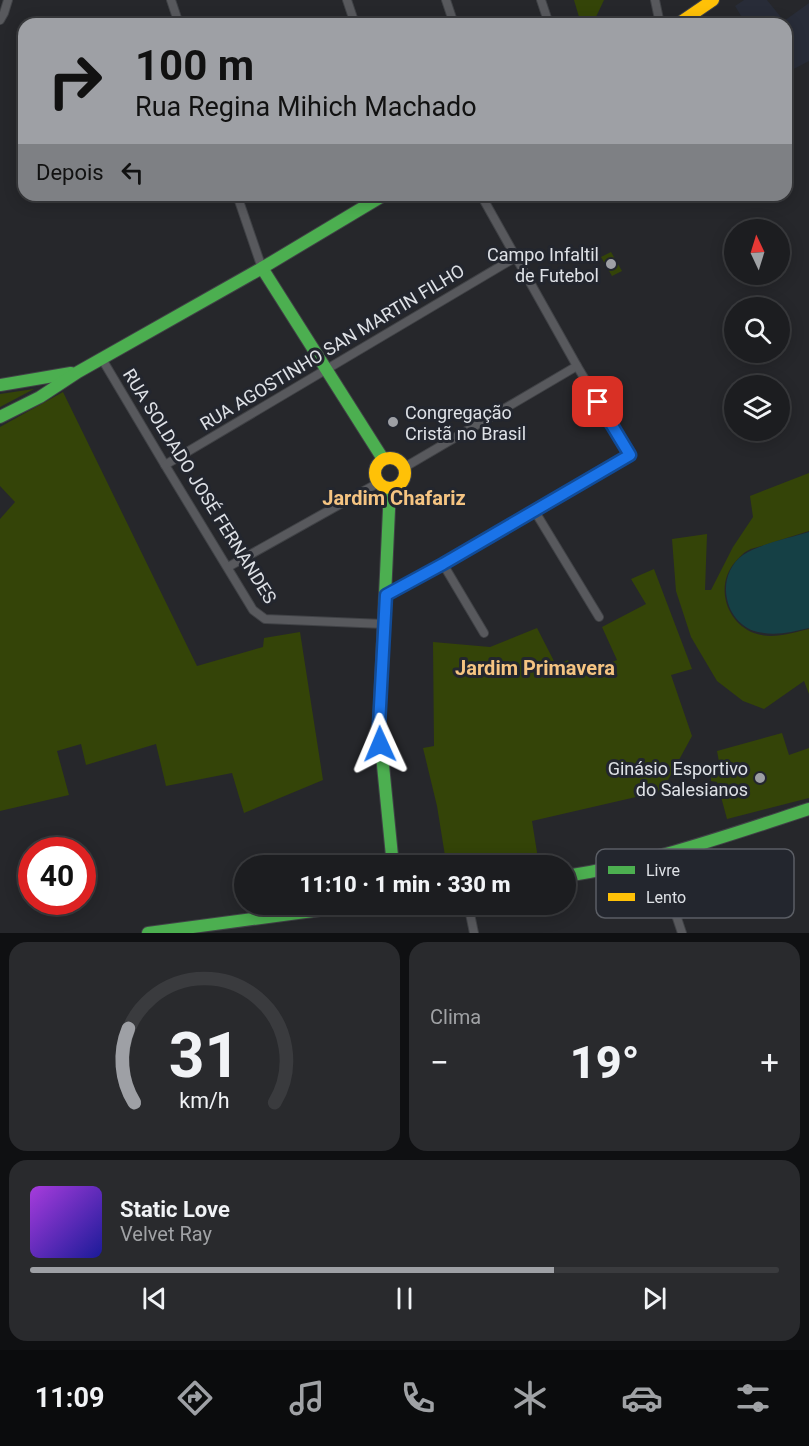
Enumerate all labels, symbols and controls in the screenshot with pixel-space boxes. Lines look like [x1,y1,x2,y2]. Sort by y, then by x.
text: 100 m [135,41,254,90]
icon: right [36,42,114,120]
text: Rua Regina Mihich Machado [135,91,477,123]
icon: left [116,156,149,189]
text: Depois [36,160,104,185]
north arrow [724,219,790,285]
map controls [724,219,790,441]
place label: Campo Infaltil de Futebol [487,244,599,286]
marker: Campo Infaltil de Futebol [604,257,618,271]
street label: RUA AGOSTINHO SAN MARTIN FILHO [196,260,468,434]
button: search [724,297,790,363]
street label: RUA SOLDADO JOSÉ FERNANDES [119,365,281,608]
button: layers [724,375,790,441]
pin [572,376,623,427]
icon: arrive [581,385,614,418]
place label: Congregação Cristã no Brasil [405,402,526,444]
marker: Congregação Cristã no Brasil [386,415,400,429]
district label: Jardim Chafariz [322,486,466,510]
district label: Jardim Primavera [455,656,615,680]
position arrow [348,712,412,776]
place label: Ginásio Esportivo do Salesianos [608,758,748,800]
marker: Ginásio Esportivo do Salesianos [753,771,767,785]
speed limit sign: 40 [18,837,96,915]
legend [596,849,794,918]
text: Livre [646,861,680,880]
text: 11:10 · 1 min · 330 m [300,872,510,897]
text: Lento [646,888,686,907]
text: Clima [430,1005,481,1029]
text: 31 [169,1019,240,1092]
text: 19° [570,1036,639,1089]
text: − [430,1043,449,1082]
text: + [760,1043,779,1082]
text: km/h [179,1089,230,1114]
text: Static Love [120,1197,230,1222]
text: Velvet Ray [120,1222,212,1246]
icon: previous [138,1282,171,1315]
icon: pause [388,1282,421,1315]
icon: next [638,1282,671,1315]
icon: directions [174,1377,216,1419]
icon: music [286,1377,328,1419]
icon: phone [397,1377,439,1419]
icon: climate [509,1377,551,1419]
icon: car [621,1377,663,1419]
icon: filters [732,1377,774,1419]
text: 11:09 [35,1382,104,1414]

